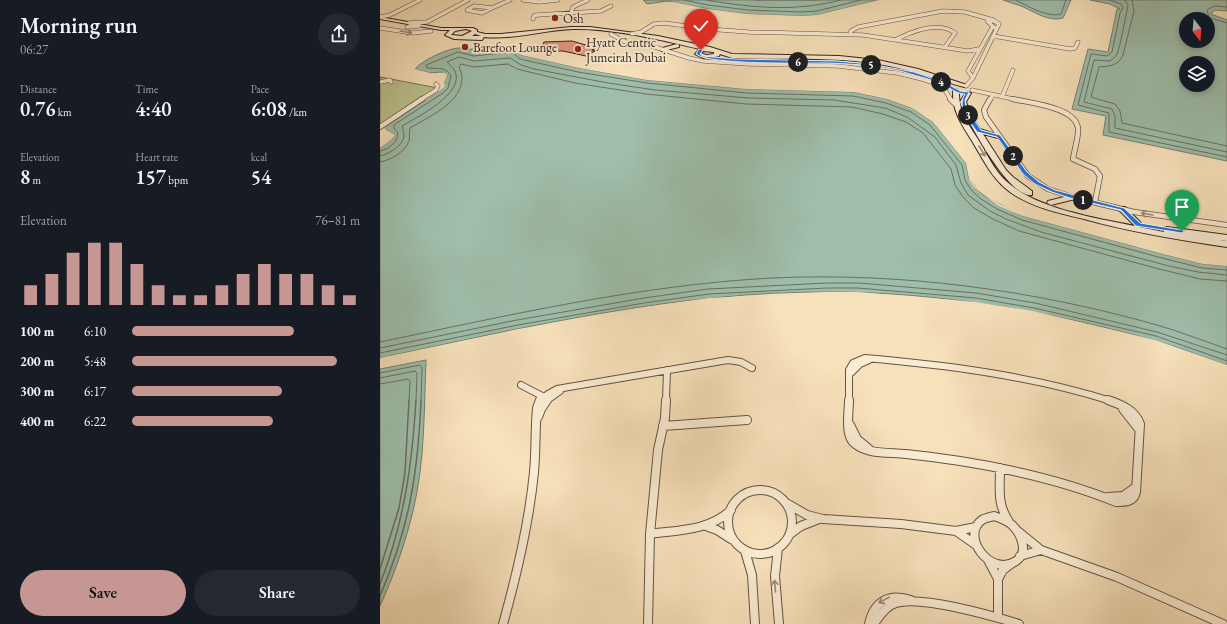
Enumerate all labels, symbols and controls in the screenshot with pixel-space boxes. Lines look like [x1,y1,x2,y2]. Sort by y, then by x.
pin [684,9,718,50]
place label: Osh [563,10,584,27]
text: Morning run [20,11,138,40]
north arrow [1179,12,1215,48]
map controls [1179,12,1215,92]
button: share [318,13,360,55]
marker: Osh [550,13,560,23]
icon: check [690,15,712,37]
one-way arrow [399,28,412,36]
place label: Hyatt Centric Jumeirah Dubai [585,34,666,66]
place label: Barefoot Lounge [473,39,557,56]
text: 06:27 [20,41,48,58]
marker: Barefoot Lounge [460,42,470,52]
marker: Hyatt Centric Jumeirah Dubai [573,44,583,54]
pin: 6 [788,52,808,72]
text: 6 [795,55,801,69]
pin: 5 [861,55,881,75]
button: layers [1179,56,1215,92]
text: 5 [868,58,874,72]
pin: 4 [931,72,951,92]
text: 4 [938,75,944,89]
text: Distance [20,82,57,96]
text: Time [135,82,158,96]
text: Pace [251,82,269,96]
text: 0.76 [20,96,56,122]
text: 4:40 [135,96,172,122]
text: 6:08 [251,96,287,122]
text: km [56,105,72,119]
text: /km [287,105,307,119]
pin: 3 [958,105,978,125]
text: 3 [965,108,971,122]
one-way arrow [978,145,986,157]
pin: 2 [1003,146,1023,166]
text: 2 [1010,149,1016,163]
text: Elevation [20,150,60,164]
text: Heart rate [135,150,178,164]
text: kcal [251,150,267,164]
text: 8 [20,164,30,190]
text: 157 [135,164,166,190]
text: 54 [251,164,271,190]
text: m [30,173,41,187]
text: bpm [166,173,188,187]
pin: 1 [1073,190,1093,210]
pin [1165,190,1199,231]
text: 1 [1080,193,1086,207]
icon: arrive [1171,196,1193,218]
one-way arrow [1141,210,1154,218]
text: Elevation [20,212,67,229]
text: 76–81 m [315,212,360,229]
text: 100 m [20,323,54,340]
text: 6:10 [84,323,106,340]
text: 200 m [20,353,54,370]
text: 5:48 [84,353,106,370]
text: 300 m [20,383,54,400]
text: 6:17 [84,383,106,400]
text: 400 m [20,413,54,430]
text: 6:22 [84,413,106,430]
button: Save [20,570,186,616]
button: Share [194,570,360,616]
one-way arrow [772,580,779,593]
one-way arrow [878,597,890,604]

